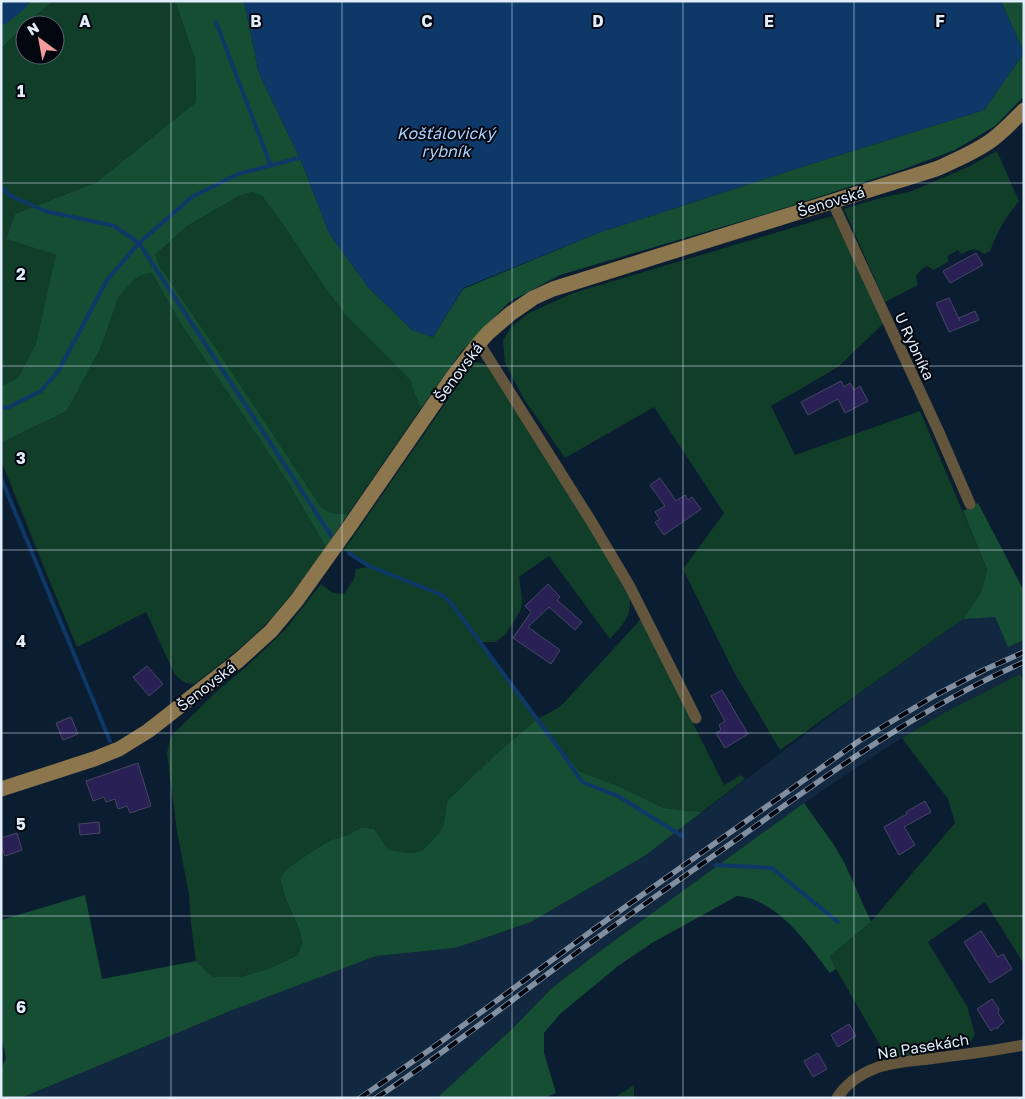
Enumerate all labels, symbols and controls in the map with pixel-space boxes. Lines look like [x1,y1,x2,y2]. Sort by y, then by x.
text: A [79,11,91,31]
text: B [250,11,262,31]
text: C [421,11,433,31]
text: D [592,11,604,31]
text: E [764,11,774,31]
text: F [935,11,945,31]
north arrow [15,15,65,65]
text: N [24,19,42,39]
text: 1 [17,81,25,101]
water label: Košťálovický rybník [397,123,497,161]
street label: Šenovská [795,182,867,220]
text: 2 [16,264,26,284]
street label: U Rybníka [891,309,939,383]
street label: Šenovská [430,339,486,405]
text: 3 [16,448,26,468]
text: 4 [16,631,26,651]
street label: Šenovská [173,658,239,714]
text: 5 [16,814,26,834]
text: 6 [16,997,26,1017]
street label: Na Pasekách [876,1030,970,1062]

